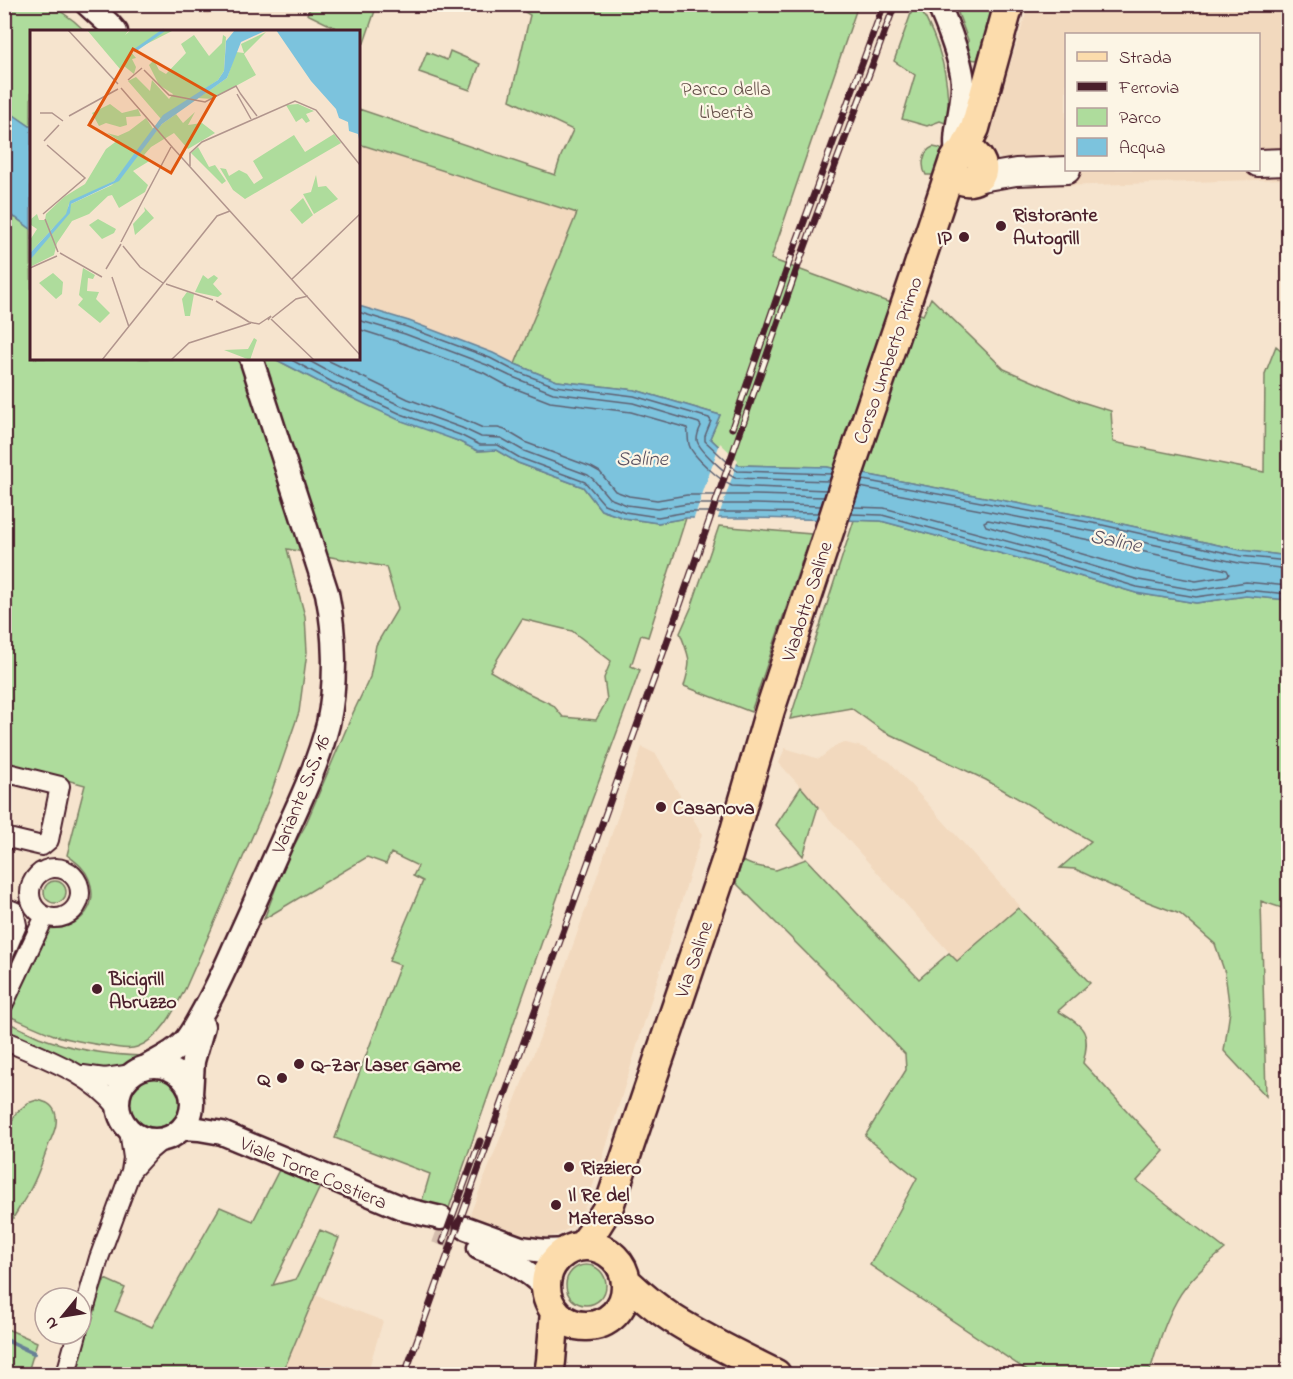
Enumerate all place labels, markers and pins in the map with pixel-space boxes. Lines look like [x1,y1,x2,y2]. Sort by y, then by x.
place label: Ristorante Autogrill [1013,202,1099,255]
marker: Ristorante Autogrill [994,219,1008,233]
place label: IP [937,225,953,254]
marker: IP [957,230,971,244]
place label: Casanova [673,795,755,824]
marker: Casanova [654,800,668,814]
place label: Bicigrill Abruzzo [108,966,177,1018]
marker: Bicigrill Abruzzo [90,982,104,996]
place label: Q-Zar Laser Game [311,1052,462,1081]
marker: Q-Zar Laser Game [292,1057,306,1071]
place label: Q [257,1066,271,1095]
marker: Q [275,1071,289,1085]
place label: Rizziero [581,1155,642,1184]
marker: Rizziero [562,1160,576,1174]
place label: Il Re del Materasso [568,1182,654,1234]
marker: Il Re del Materasso [549,1198,563,1212]

